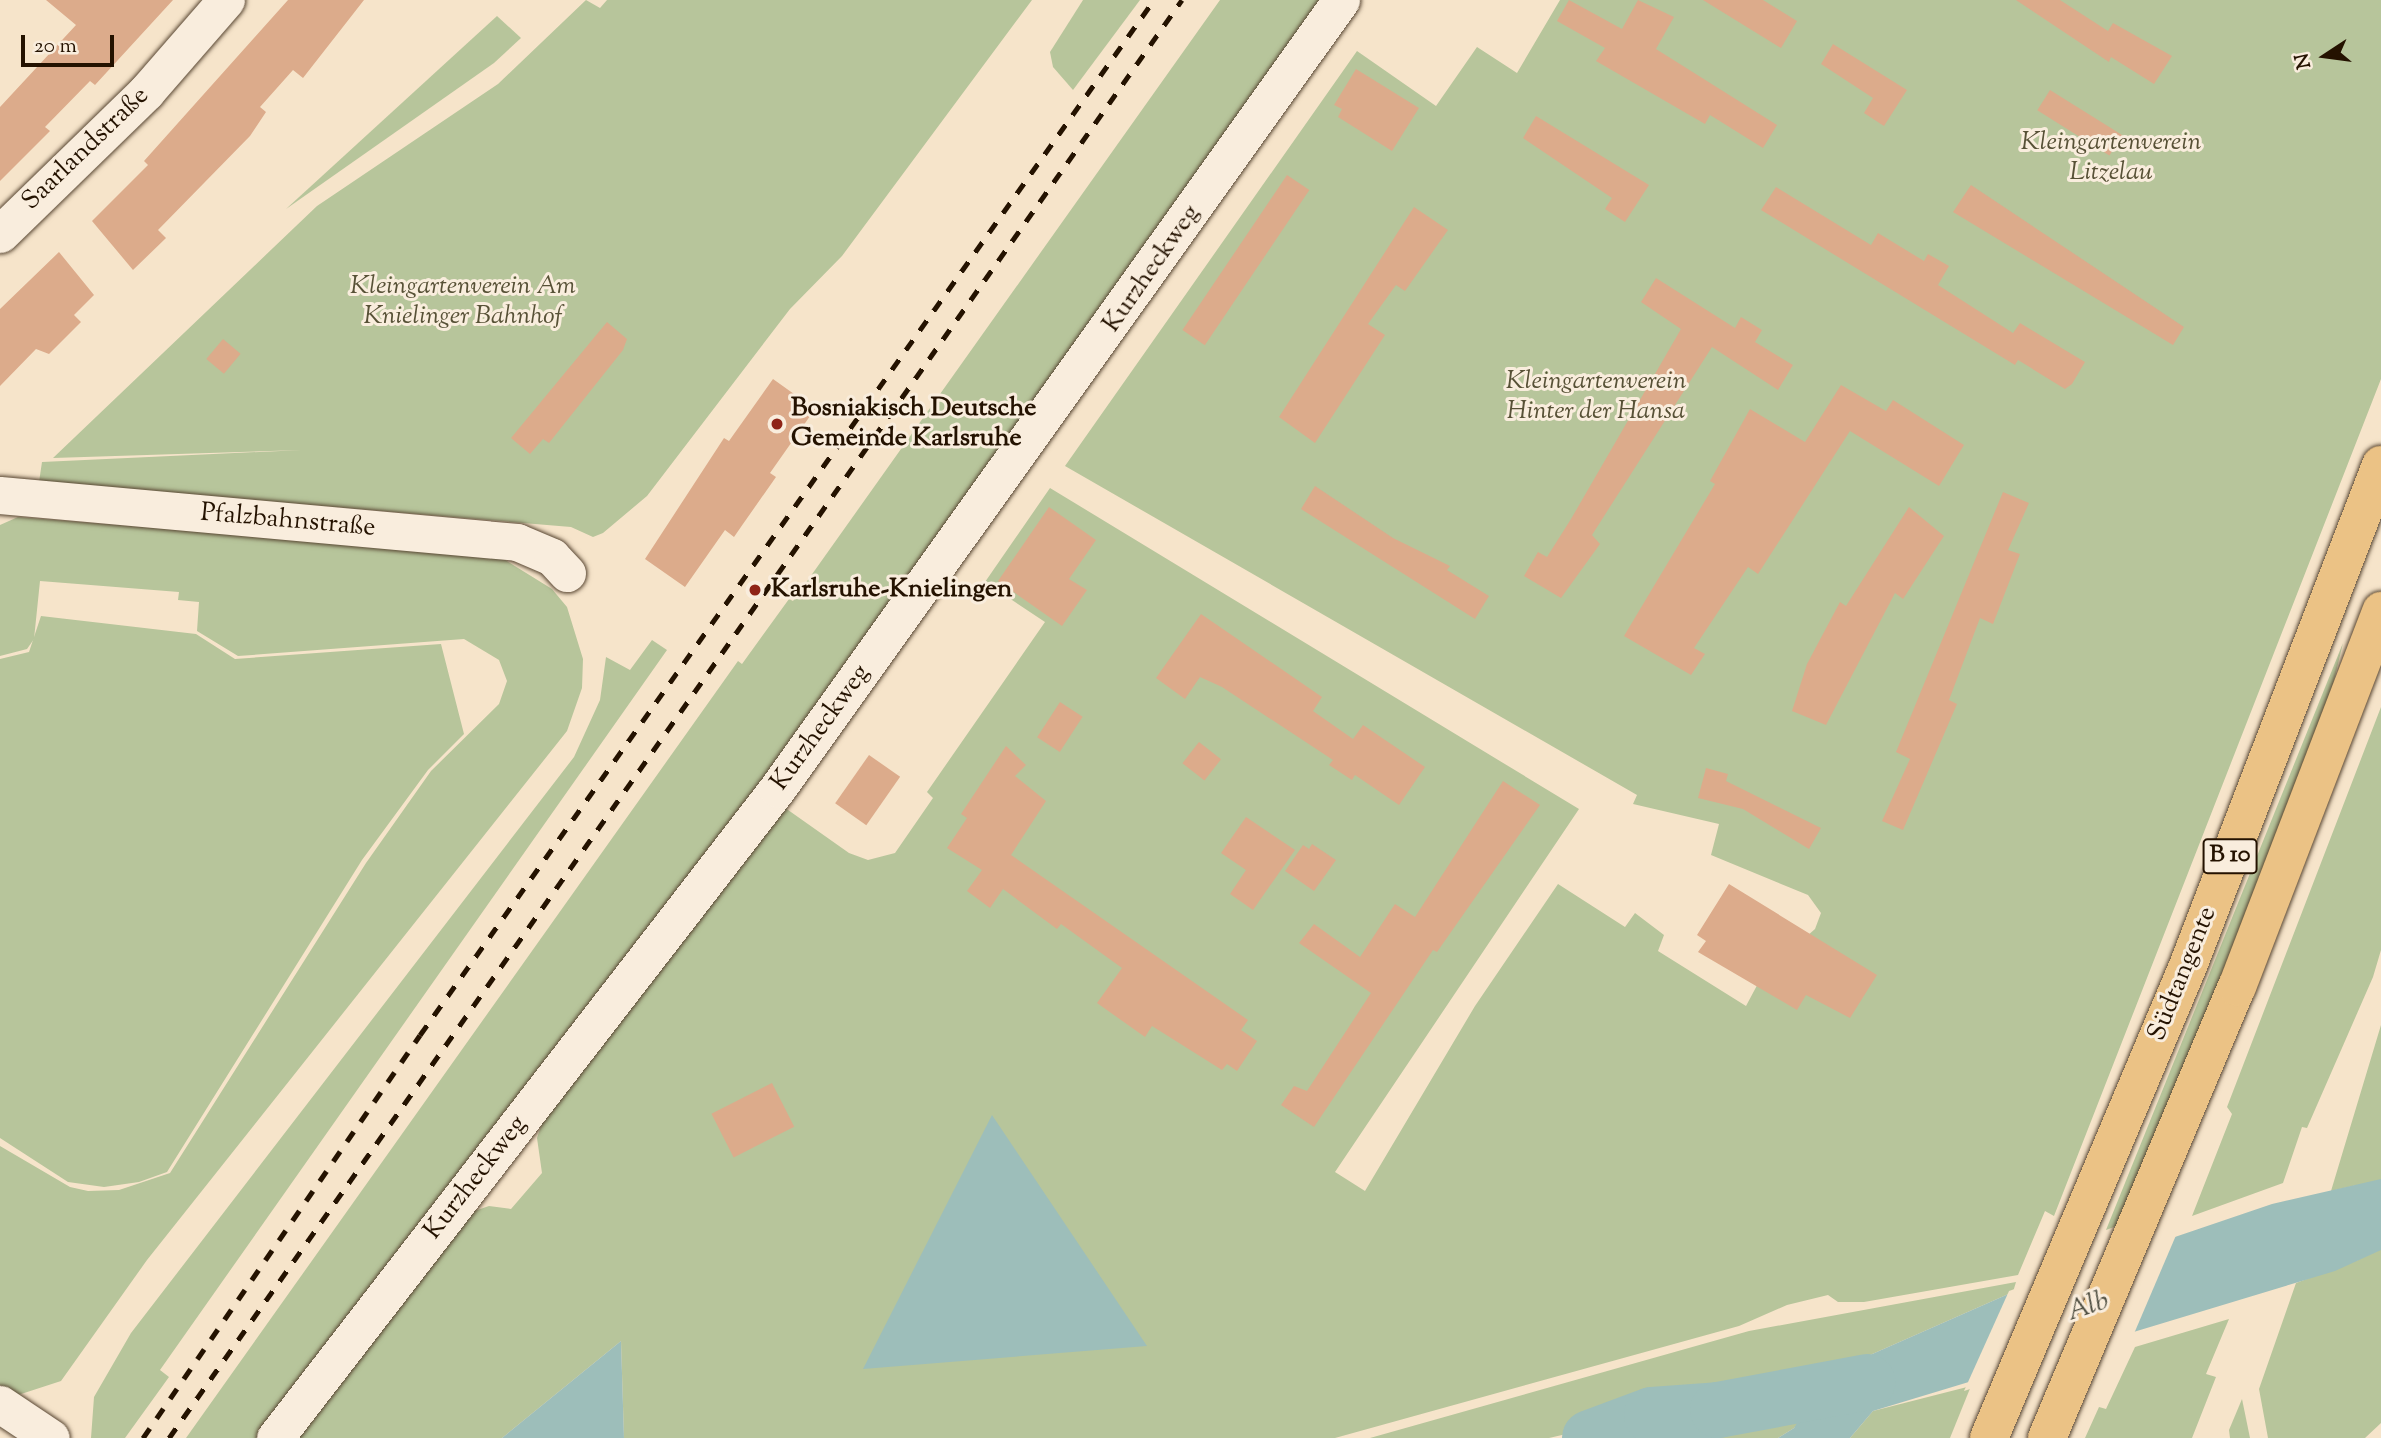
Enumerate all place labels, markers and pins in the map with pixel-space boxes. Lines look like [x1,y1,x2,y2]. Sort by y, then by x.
place label: Bosniakisch Deutsche Gemeinde Karlsruhe [791,393,1036,454]
marker: Bosniakisch Deutsche Gemeinde Karlsruhe [769,416,785,432]
place label: Karlsruhe-Knielingen [771,574,1012,606]
marker: Karlsruhe-Knielingen [745,580,765,600]

